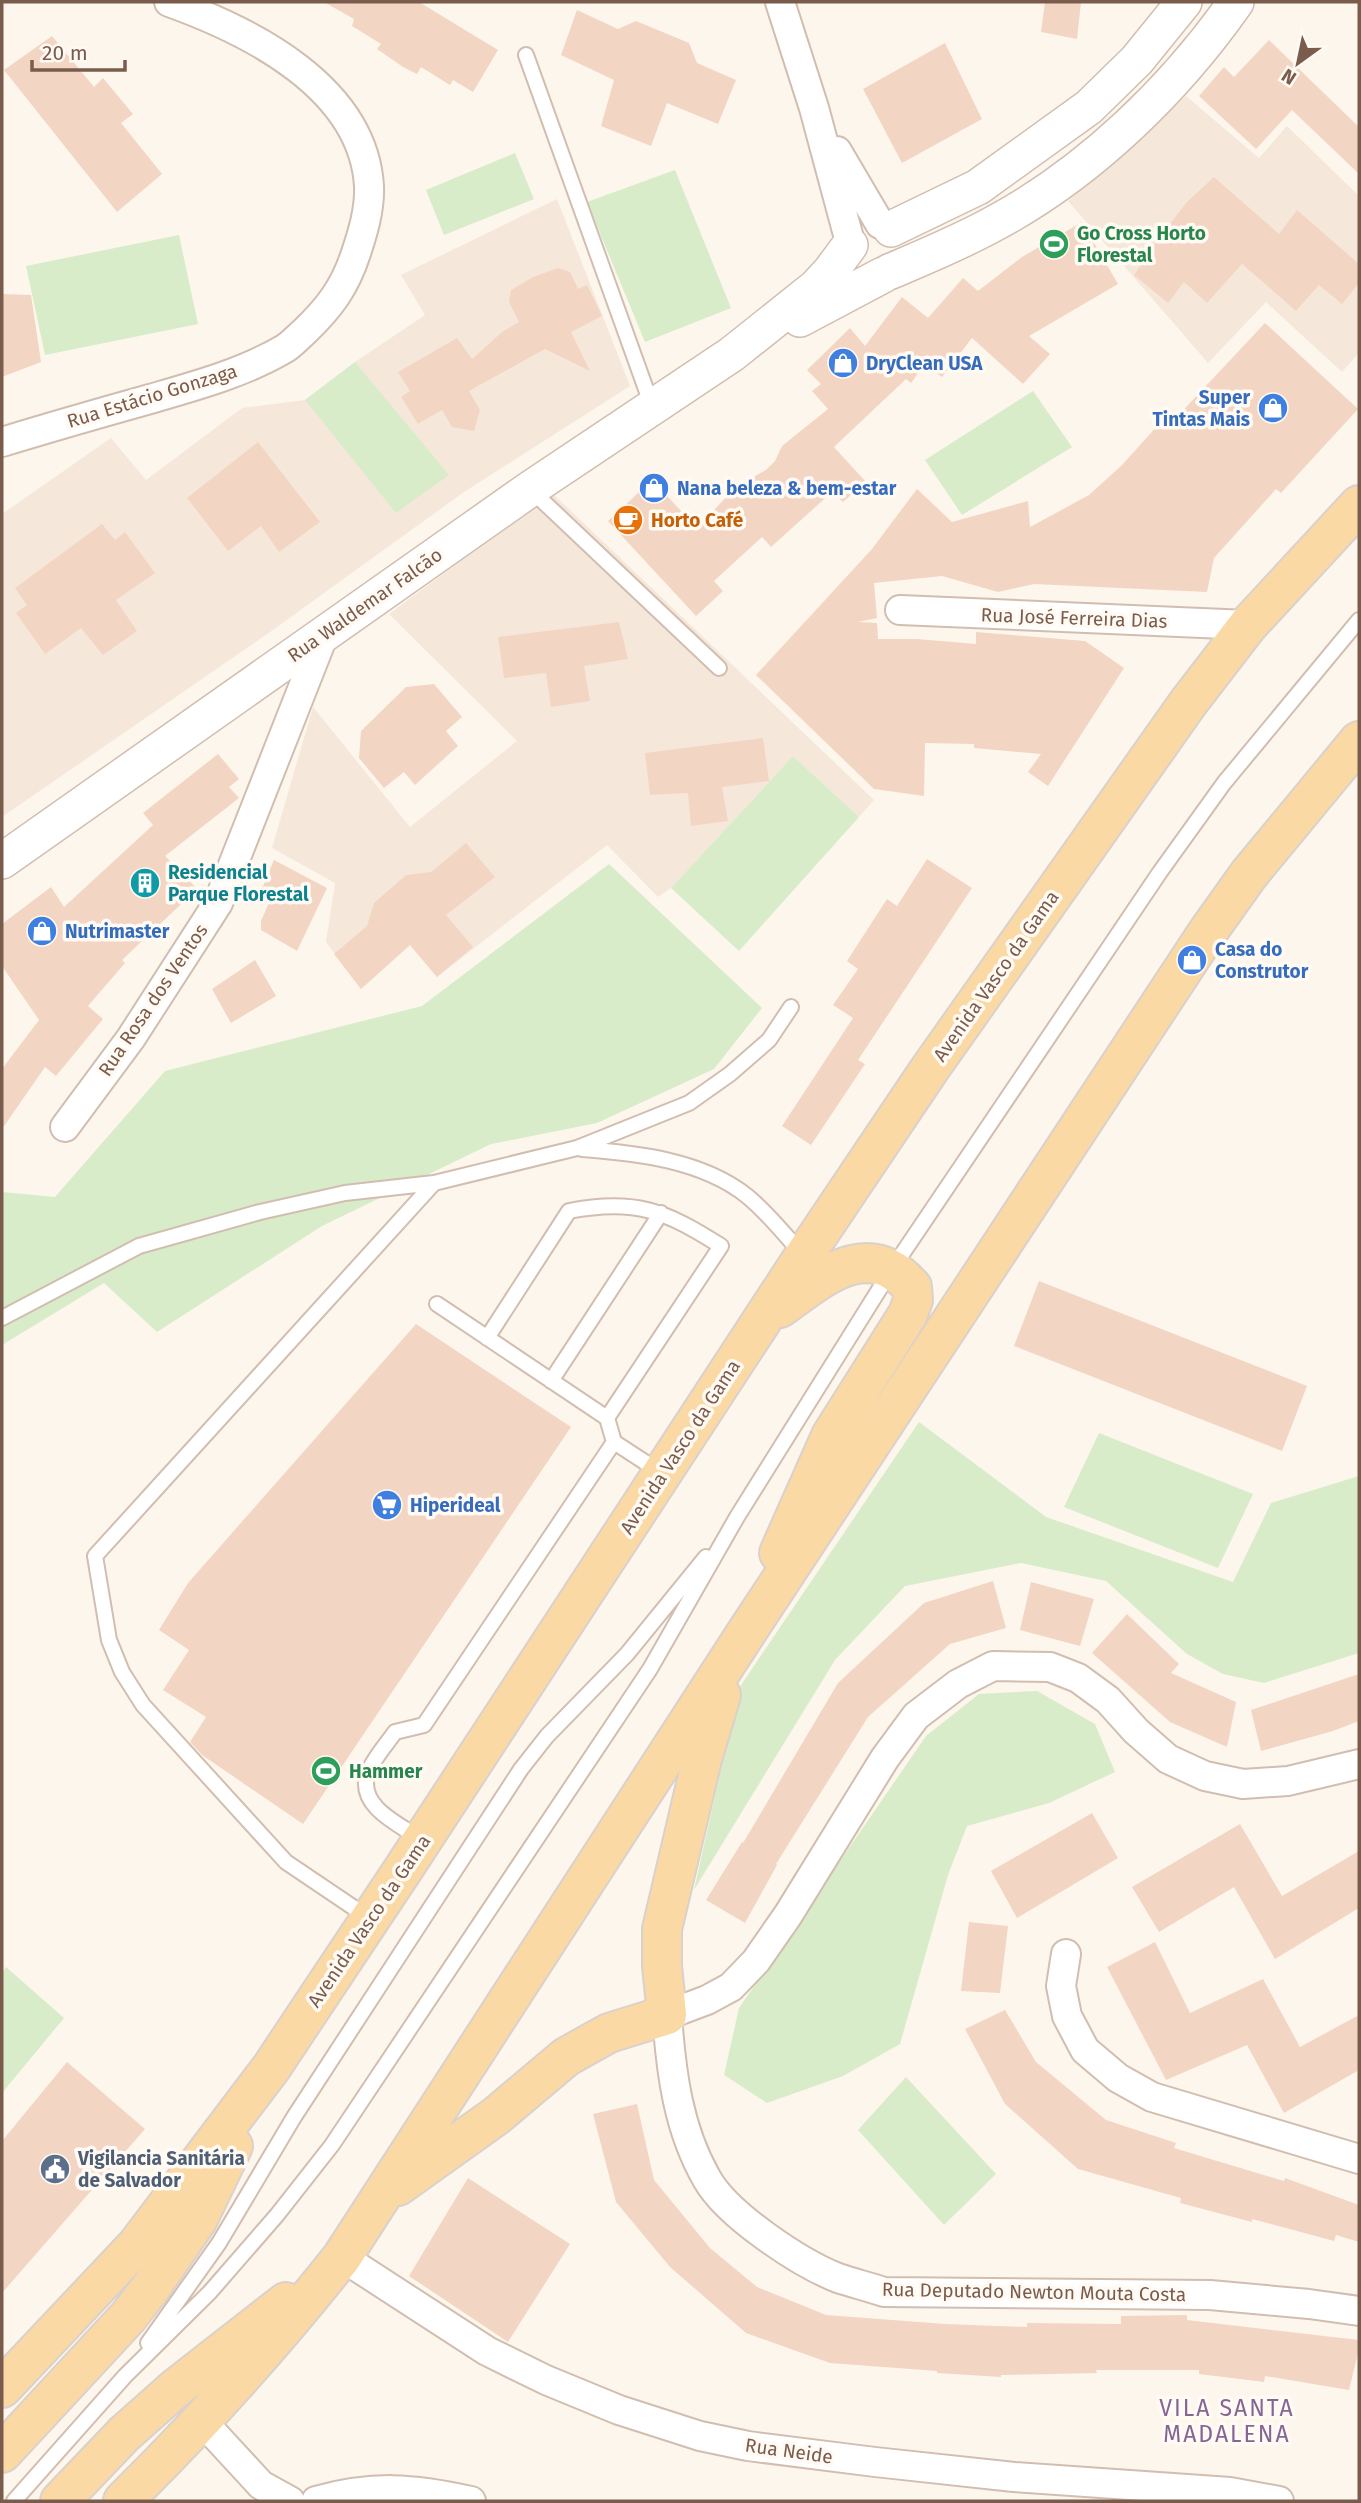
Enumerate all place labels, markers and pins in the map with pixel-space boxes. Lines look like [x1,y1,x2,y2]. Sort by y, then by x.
place label: Go Cross Horto Florestal [1077,222,1206,267]
sports icon: Go Cross Horto Florestal [1037,227,1071,261]
shop icon: DryClean USA [826,346,860,380]
place label: DryClean USA [866,352,983,375]
place label: Super Tintas Mais [1153,386,1250,431]
shop icon: Super Tintas Mais [1256,391,1290,425]
shop icon: Nana beleza & bem-estar [637,471,671,505]
place label: Nana beleza & bem-estar [677,477,897,500]
cafe icon: Horto Café [611,503,645,537]
place label: Horto Café [651,509,743,532]
place label: Residencial Parque Florestal [168,861,309,906]
building icon: Residencial Parque Florestal [128,866,162,900]
shop icon: Nutrimaster [25,914,59,948]
place label: Nutrimaster [65,920,170,943]
place label: Casa do Construtor [1215,938,1309,983]
shop icon: Casa do Construtor [1175,943,1209,977]
supermarket icon: Hiperideal [370,1488,404,1522]
place label: Hiperideal [410,1494,501,1517]
sports icon: Hammer [309,1754,343,1788]
place label: Hammer [349,1760,423,1783]
place label: Vigilancia Sanitária de Salvador [77,2147,245,2192]
public building icon: Vigilancia Sanitária de Salvador [38,2152,72,2186]

